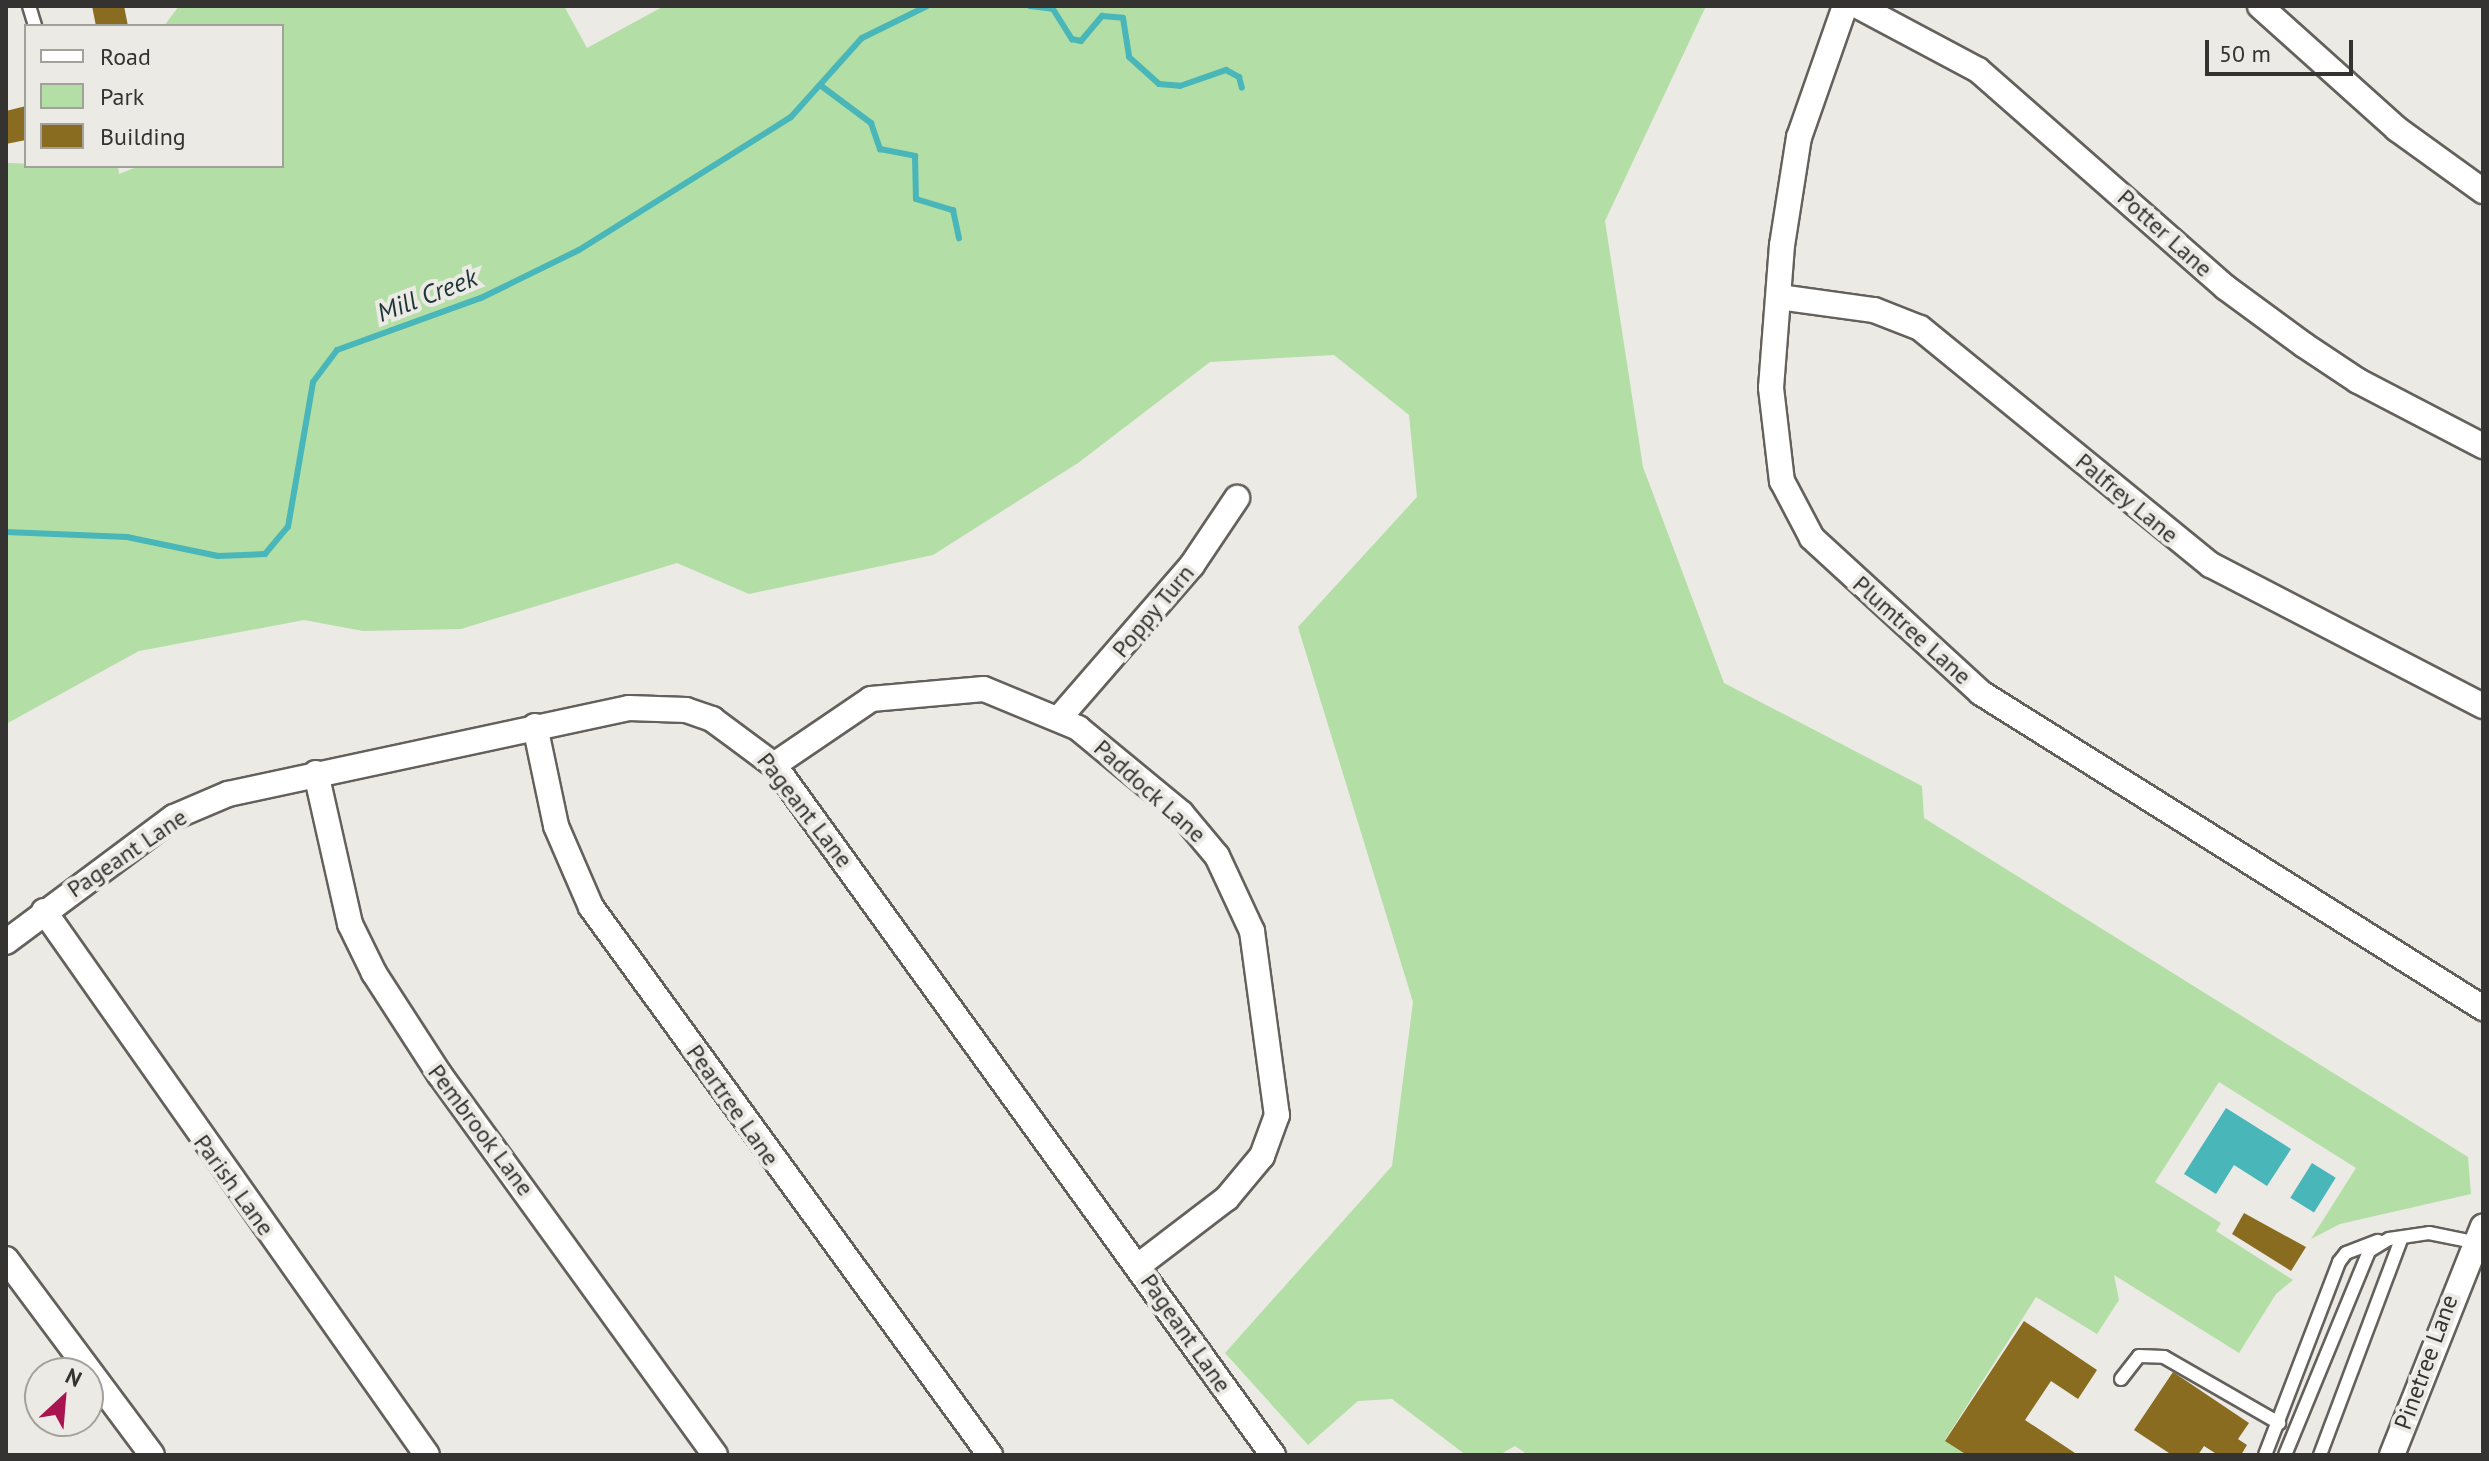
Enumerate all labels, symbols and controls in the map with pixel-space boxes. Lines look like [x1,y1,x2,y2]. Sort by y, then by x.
legend [24,24,284,168]
scale bar [2209,24,2357,74]
text: 50 m [2219,38,2271,69]
text: Road [100,41,151,72]
text: Park [100,81,144,112]
text: Building [100,121,186,152]
street label: Potter Lane [2112,183,2218,283]
water label: Mill Creek [372,262,482,328]
street label: Palfrey Lane [2070,447,2184,549]
street label: Poppy Turn [1105,558,1201,664]
street label: Plumtree Lane [1847,570,1977,690]
street label: Paddock Lane [1088,733,1212,849]
street label: Pageant Lane [751,747,859,873]
street label: Pageant Lane [62,802,192,904]
street label: Peartree Lane [681,1039,785,1171]
street label: Pembrook Lane [422,1058,540,1202]
street label: Parish Lane [188,1129,280,1241]
street label: Pageant Lane [1135,1268,1237,1398]
street label: Pinetree Lane [2388,1291,2464,1433]
north arrow [24,1357,104,1437]
text: N [61,1361,86,1393]

